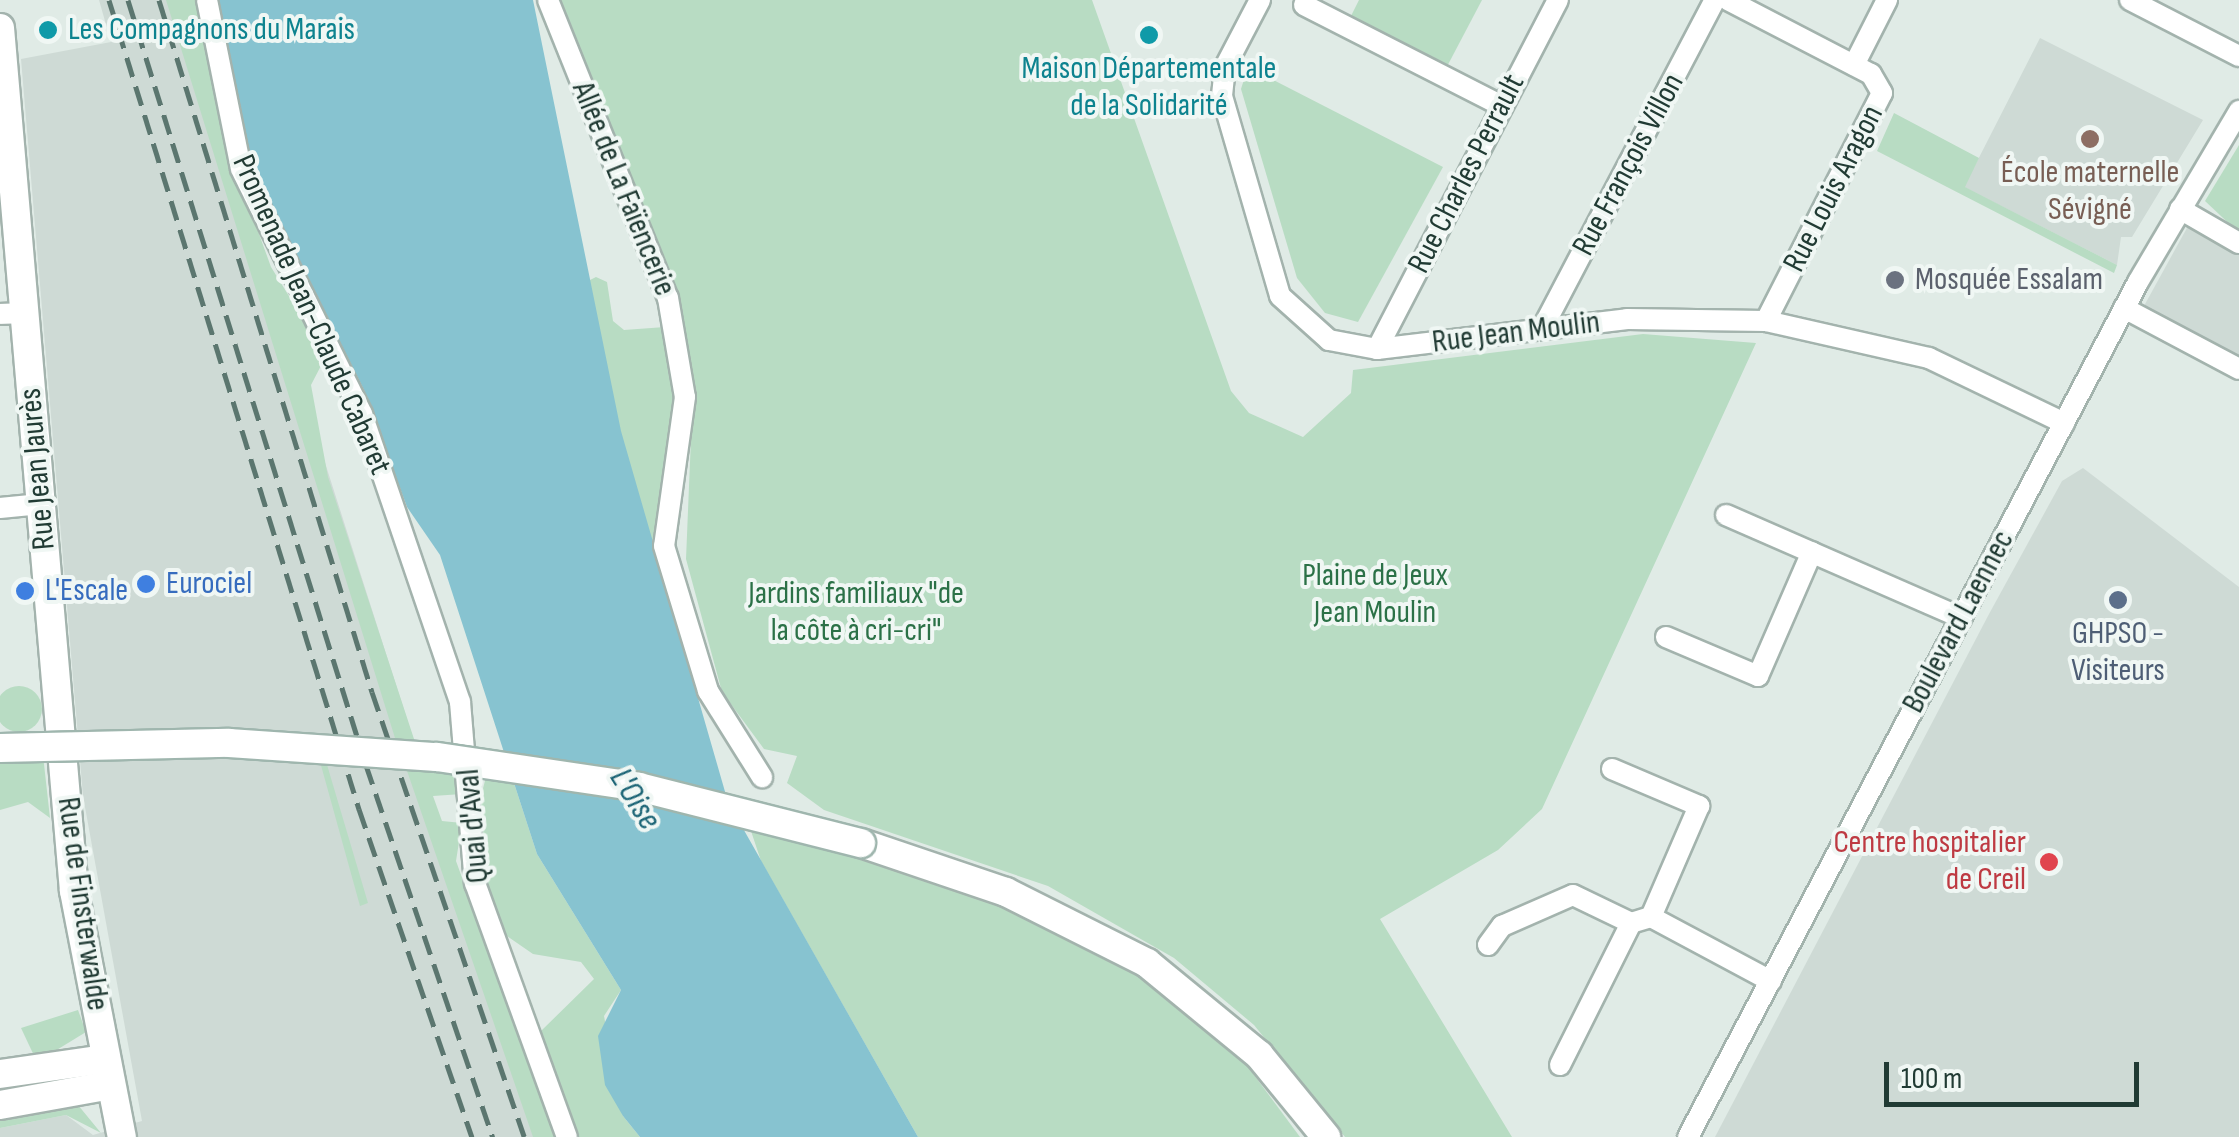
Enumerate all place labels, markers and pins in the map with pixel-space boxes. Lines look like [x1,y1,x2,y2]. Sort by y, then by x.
place label: Les Compagnons du Marais [68,11,355,49]
marker: Les Compagnons du Marais [37,19,59,41]
marker: Maison Départementale de la Solidarité [1138,24,1160,46]
place label: Maison Départementale de la Solidarité [1022,51,1276,126]
marker: École maternelle Sévigné [2079,128,2101,150]
place label: École maternelle Sévigné [2001,155,2179,230]
place label: Mosquée Essalam [1915,261,2103,299]
marker: Mosquée Essalam [1884,269,1906,291]
place label: Eurociel [166,565,252,603]
place label: L'Escale [45,572,128,610]
marker: Eurociel [135,573,157,595]
marker: L'Escale [14,580,36,602]
marker: GHPSO - Visiteurs [2107,589,2129,611]
place label: GHPSO - Visiteurs [2071,616,2165,691]
place label: Centre hospitalier de Creil [1833,825,2026,900]
marker: Centre hospitalier de Creil [2036,849,2062,875]

